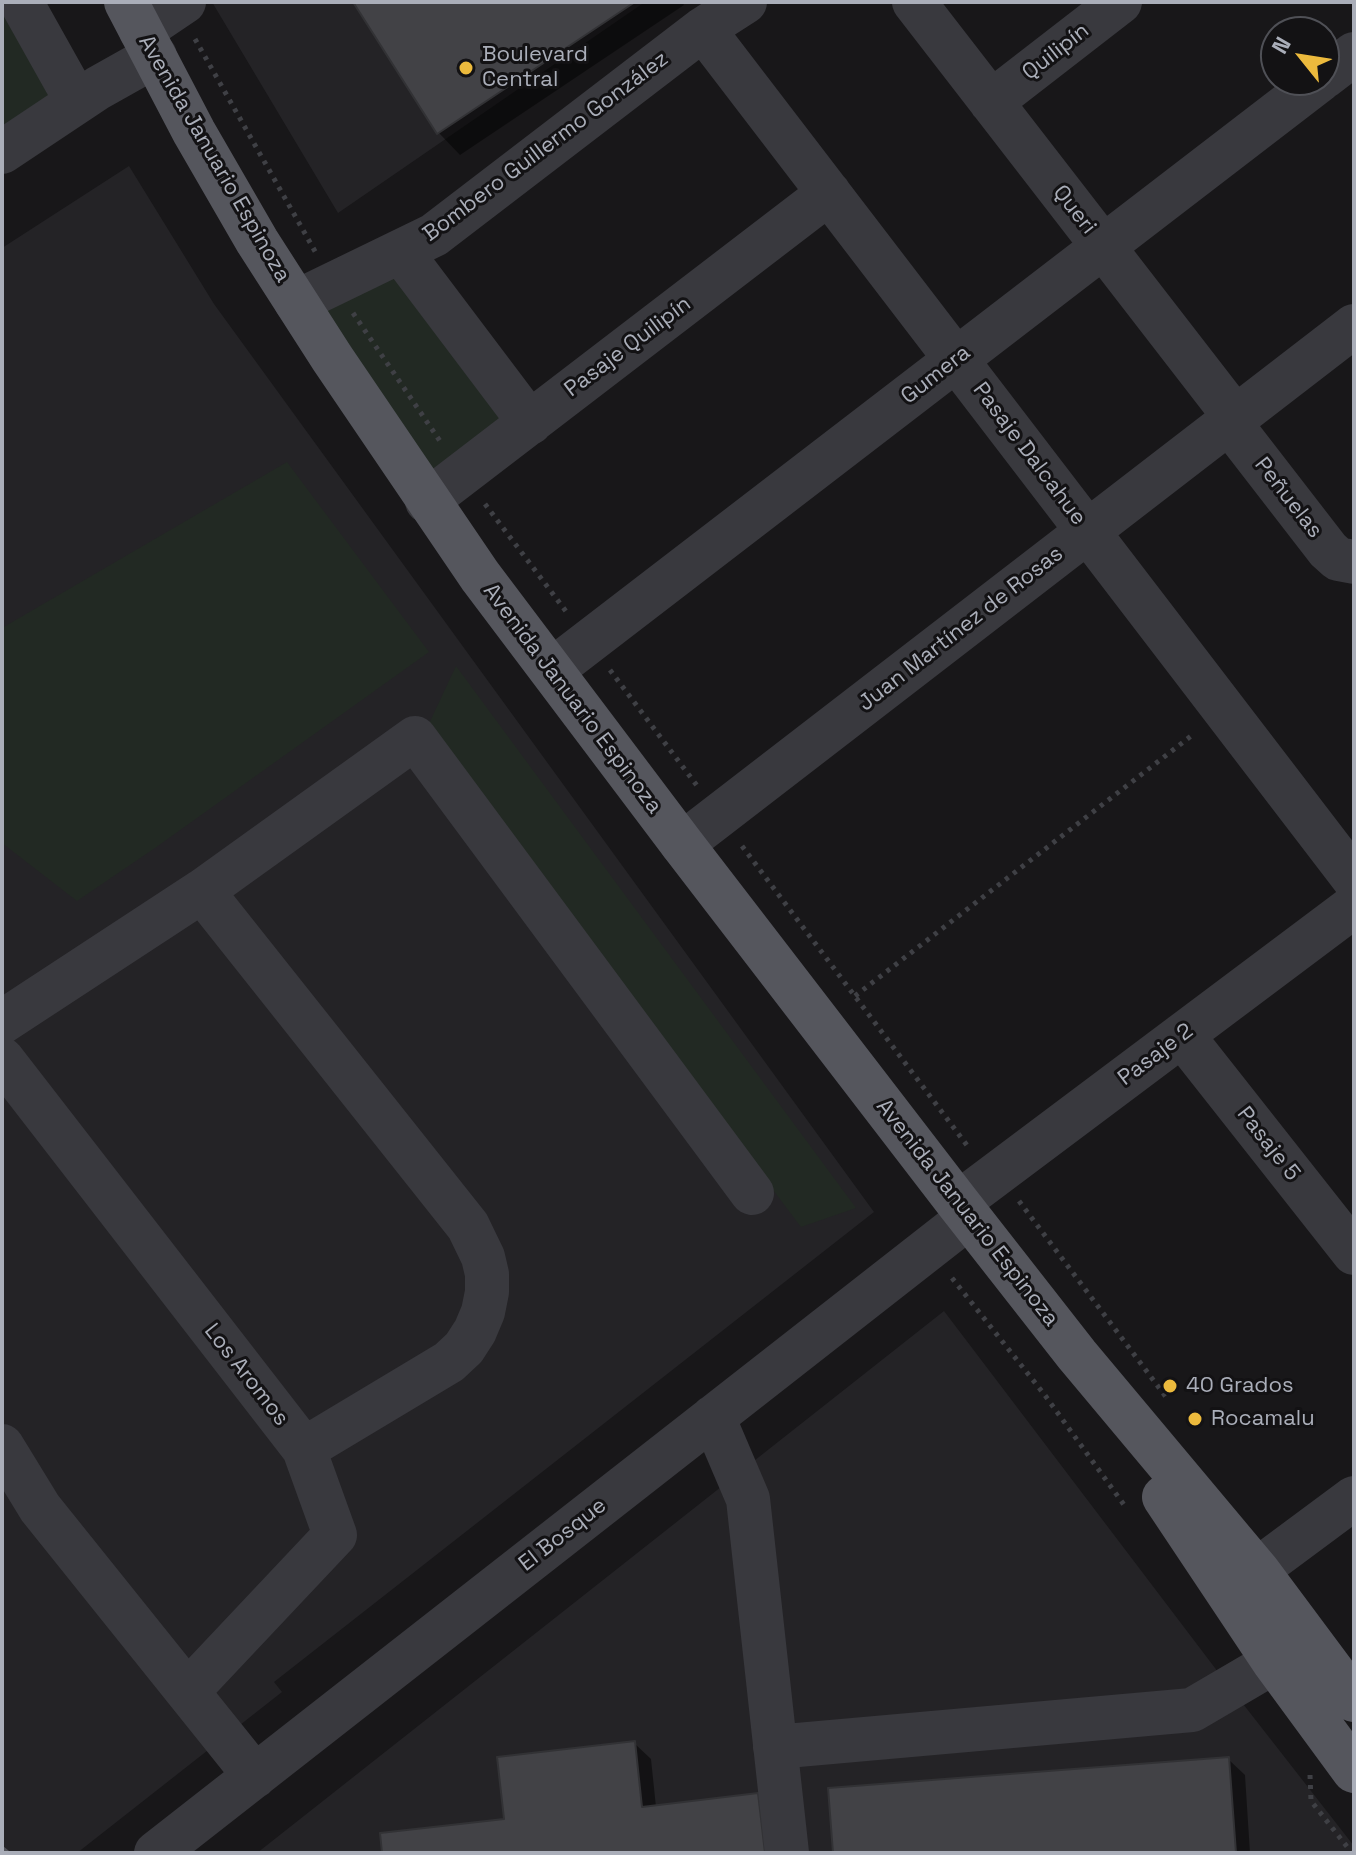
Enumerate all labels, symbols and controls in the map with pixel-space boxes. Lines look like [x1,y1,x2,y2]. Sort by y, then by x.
north arrow [1260,16,1340,96]
street label: Quilipín [1017,18,1095,86]
street label: Avenida Januario Espinoza [132,31,296,287]
text: N [1265,32,1297,58]
place label: Boulevard Central [482,42,588,94]
street label: Bombero Guillermo González [418,46,674,248]
marker: Boulevard Central [457,59,475,77]
street label: Queri [1047,180,1101,240]
street label: Pasaje Quilipín [560,291,696,403]
street label: Gumera [896,340,976,410]
street label: Pasaje Dalcahue [967,377,1091,531]
street label: Peñuelas [1248,452,1328,544]
street label: Juan Martínez de Rosas [853,541,1069,717]
street label: Avenida Januario Espinoza [477,579,667,819]
street label: Pasaje 2 [1113,1018,1199,1092]
street label: Avenida Januario Espinoza [870,1094,1064,1332]
street label: Pasaje 5 [1231,1102,1305,1186]
street label: Los Aromos [198,1319,294,1431]
place label: 40 Grados [1186,1373,1294,1399]
marker: 40 Grados [1161,1377,1179,1395]
place label: Rocamalu [1211,1406,1315,1432]
marker: Rocamalu [1186,1410,1204,1428]
street label: El Bosque [514,1493,612,1577]

